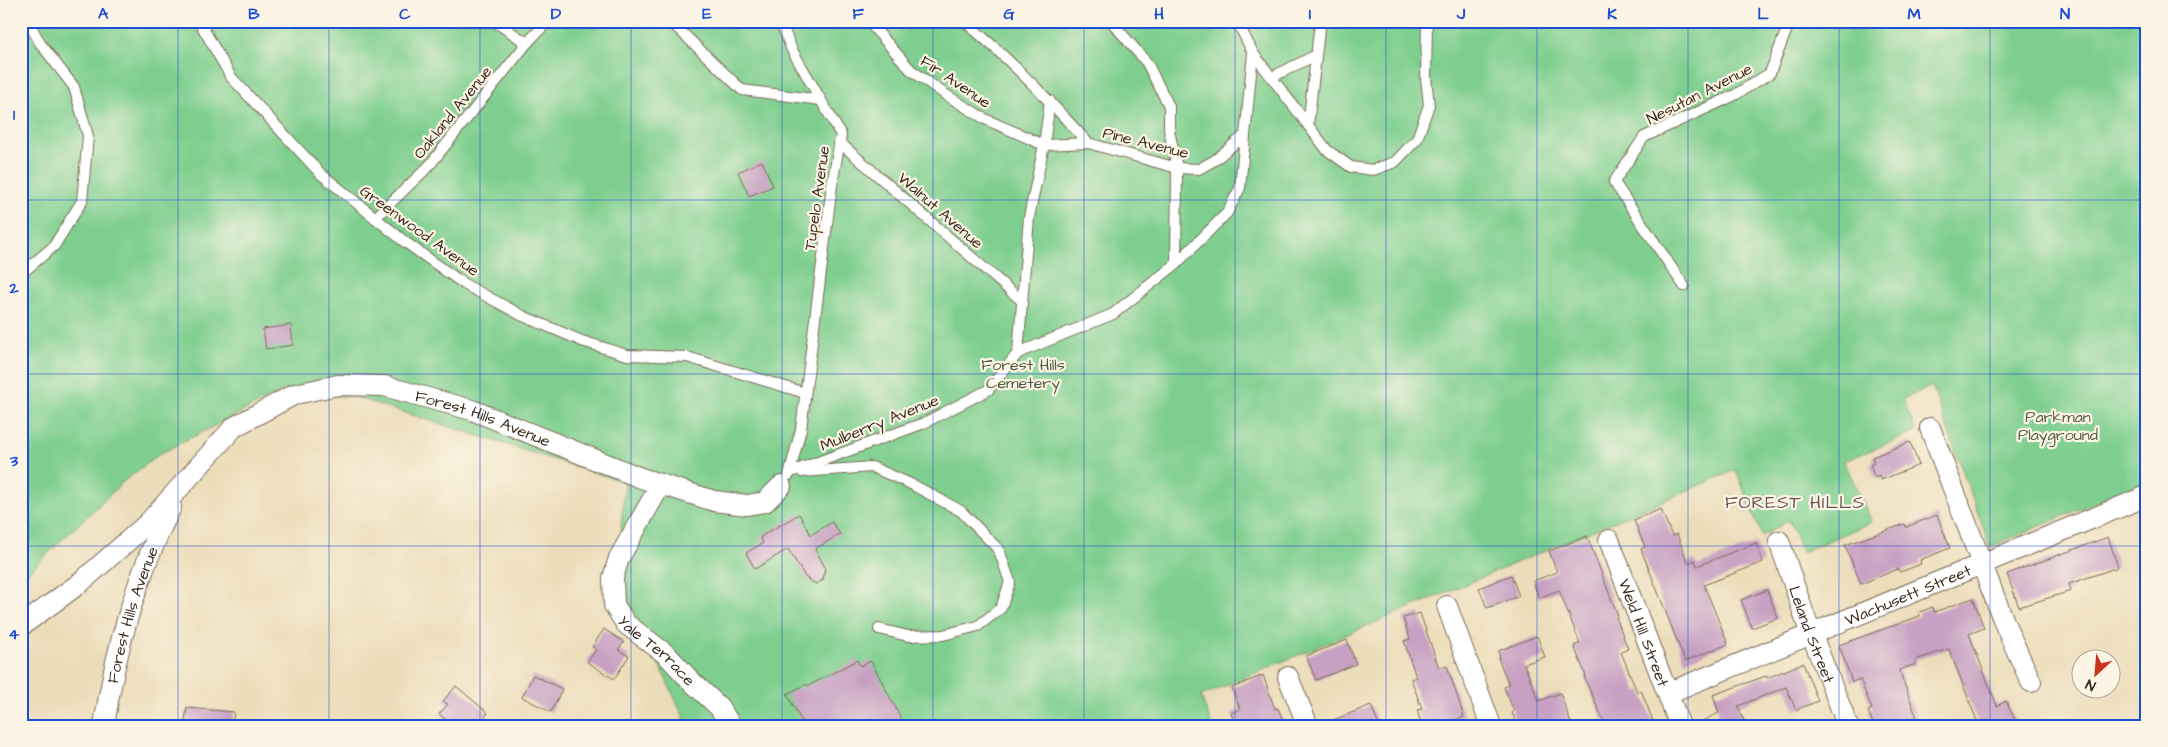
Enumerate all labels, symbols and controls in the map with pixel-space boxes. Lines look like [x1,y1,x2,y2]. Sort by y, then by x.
text: A [98,3,109,25]
text: B [248,3,260,25]
text: C [399,3,411,25]
text: D [551,3,562,25]
text: E [702,3,712,25]
text: F [852,3,864,25]
text: G [1003,3,1015,25]
text: H [1154,3,1164,25]
text: I [1309,3,1311,25]
text: J [1456,3,1466,25]
text: K [1607,3,1617,25]
text: L [1757,3,1769,25]
text: M [1907,3,1921,25]
text: N [2060,3,2070,25]
street label: Fir Avenue [916,50,995,114]
street label: Nesutan Avenue [1643,58,1756,130]
street label: Oakland Avenue [408,61,497,164]
text: 1 [13,104,16,126]
street label: Pine Avenue [1101,122,1191,164]
street label: Tupelo Avenue [799,144,835,252]
street label: Walnut Avenue [893,167,988,254]
street label: Greenwood Avenue [355,180,484,282]
text: 2 [8,277,19,299]
park label: Forest Hills Cemetery [981,354,1065,395]
street label: Forest Hills Avenue [413,385,554,453]
street label: Mulberry Avenue [817,389,943,458]
park label: Parkman Playground [2018,406,2098,447]
text: 3 [9,450,19,472]
district label: FOREST HILLS [1725,490,1865,515]
street label: Forest Hills Avenue [102,543,164,685]
street label: Wachusett Street [1841,559,1975,631]
street label: Weld Hill Street [1613,576,1674,690]
street label: Leland Street [1783,583,1840,687]
street label: Yale Terrace [611,612,700,691]
text: 4 [9,623,20,645]
north arrow [2070,650,2120,700]
text: N [2082,674,2099,696]

